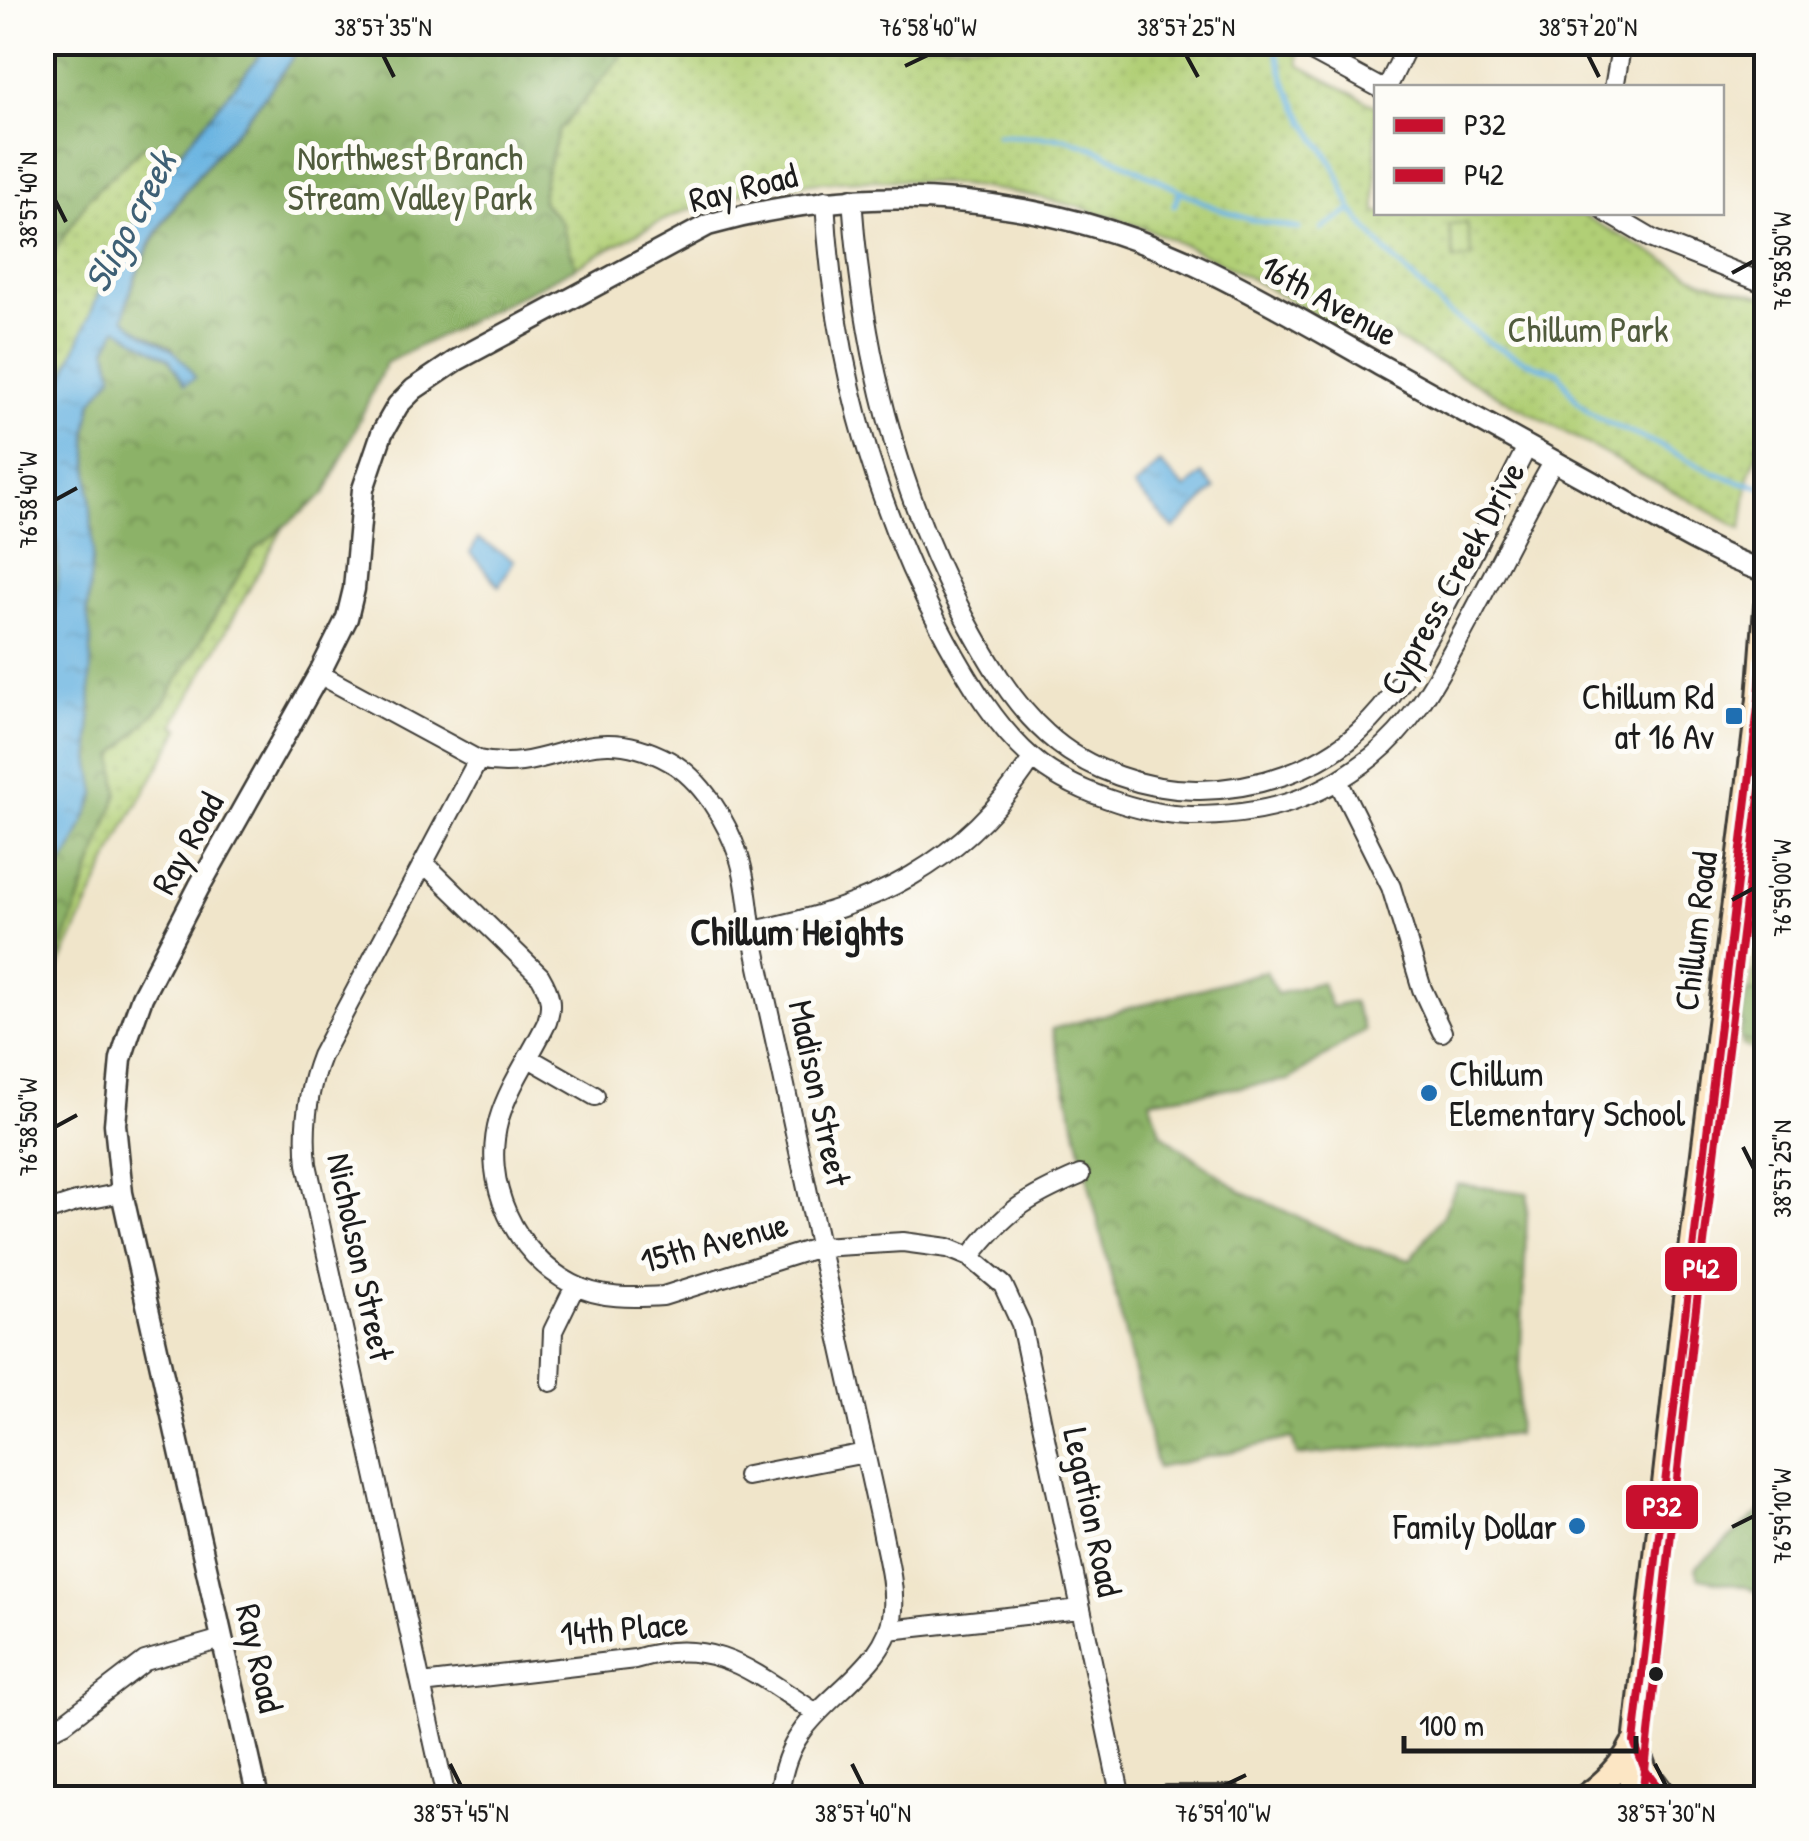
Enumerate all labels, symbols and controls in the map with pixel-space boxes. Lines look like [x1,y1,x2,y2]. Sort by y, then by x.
text: 38°57'35"N [334,10,432,44]
text: 76°58'40"W [879,10,977,44]
text: 38°57'25"N [1137,10,1235,44]
text: 38°57'20"N [1539,10,1637,44]
legend [1374,85,1724,215]
text: P32 [1464,104,1506,144]
park label: Northwest Branch Stream Valley Park [288,134,532,221]
water label: Sligo creek [70,139,189,300]
street label: Ray Road [684,151,802,223]
text: 38°57'40"N [11,152,45,248]
text: P42 [1464,154,1504,194]
text: 76°58'50"W [1765,211,1799,310]
street label: 16th Avenue [1252,243,1406,357]
park label: Chillum Park [1507,306,1669,353]
text: 76°58'40"W [11,451,45,549]
street label: Cypress Creek Drive [1368,453,1536,703]
place label: Chillum Rd at 16 Av [1582,673,1714,760]
marker: Chillum Rd at 16 Av [1723,705,1745,727]
street label: Ray Road [140,784,234,902]
text: 76°59'00"W [1765,839,1799,937]
street label: Chillum Road [1662,849,1728,1013]
district label: Chillum Heights [690,905,904,958]
street label: Madison Street [777,996,863,1191]
place label: Chillum Elementary School [1449,1050,1686,1137]
text: 76°58'50"W [11,1077,45,1176]
marker: Chillum Elementary School [1418,1082,1440,1104]
text: 38°57'25"N [1765,1120,1799,1218]
street label: Nicholson Street [316,1149,406,1366]
street label: 15th Avenue [635,1200,793,1284]
line badge: P42 [1663,1245,1739,1293]
text: P42 [1682,1249,1720,1287]
street label: Legation Road [1052,1423,1134,1601]
text: 76°59'10"W [1765,1468,1799,1564]
line badge: P32 [1624,1483,1700,1531]
text: P32 [1642,1487,1682,1525]
place label: Family Dollar [1392,1503,1557,1550]
marker: Family Dollar [1566,1515,1588,1537]
street label: Ray Road [225,1599,295,1717]
street label: 14th Place [558,1599,690,1657]
unlabelled marker [1646,1664,1666,1684]
scale bar [1404,1691,1636,1753]
text: 100 m [1419,1705,1484,1745]
text: 38°57'45"N [413,1796,509,1830]
text: 38°57'40"N [815,1796,911,1830]
text: 76°59'10"W [1175,1796,1271,1830]
text: 38°57'30"N [1617,1796,1715,1830]

